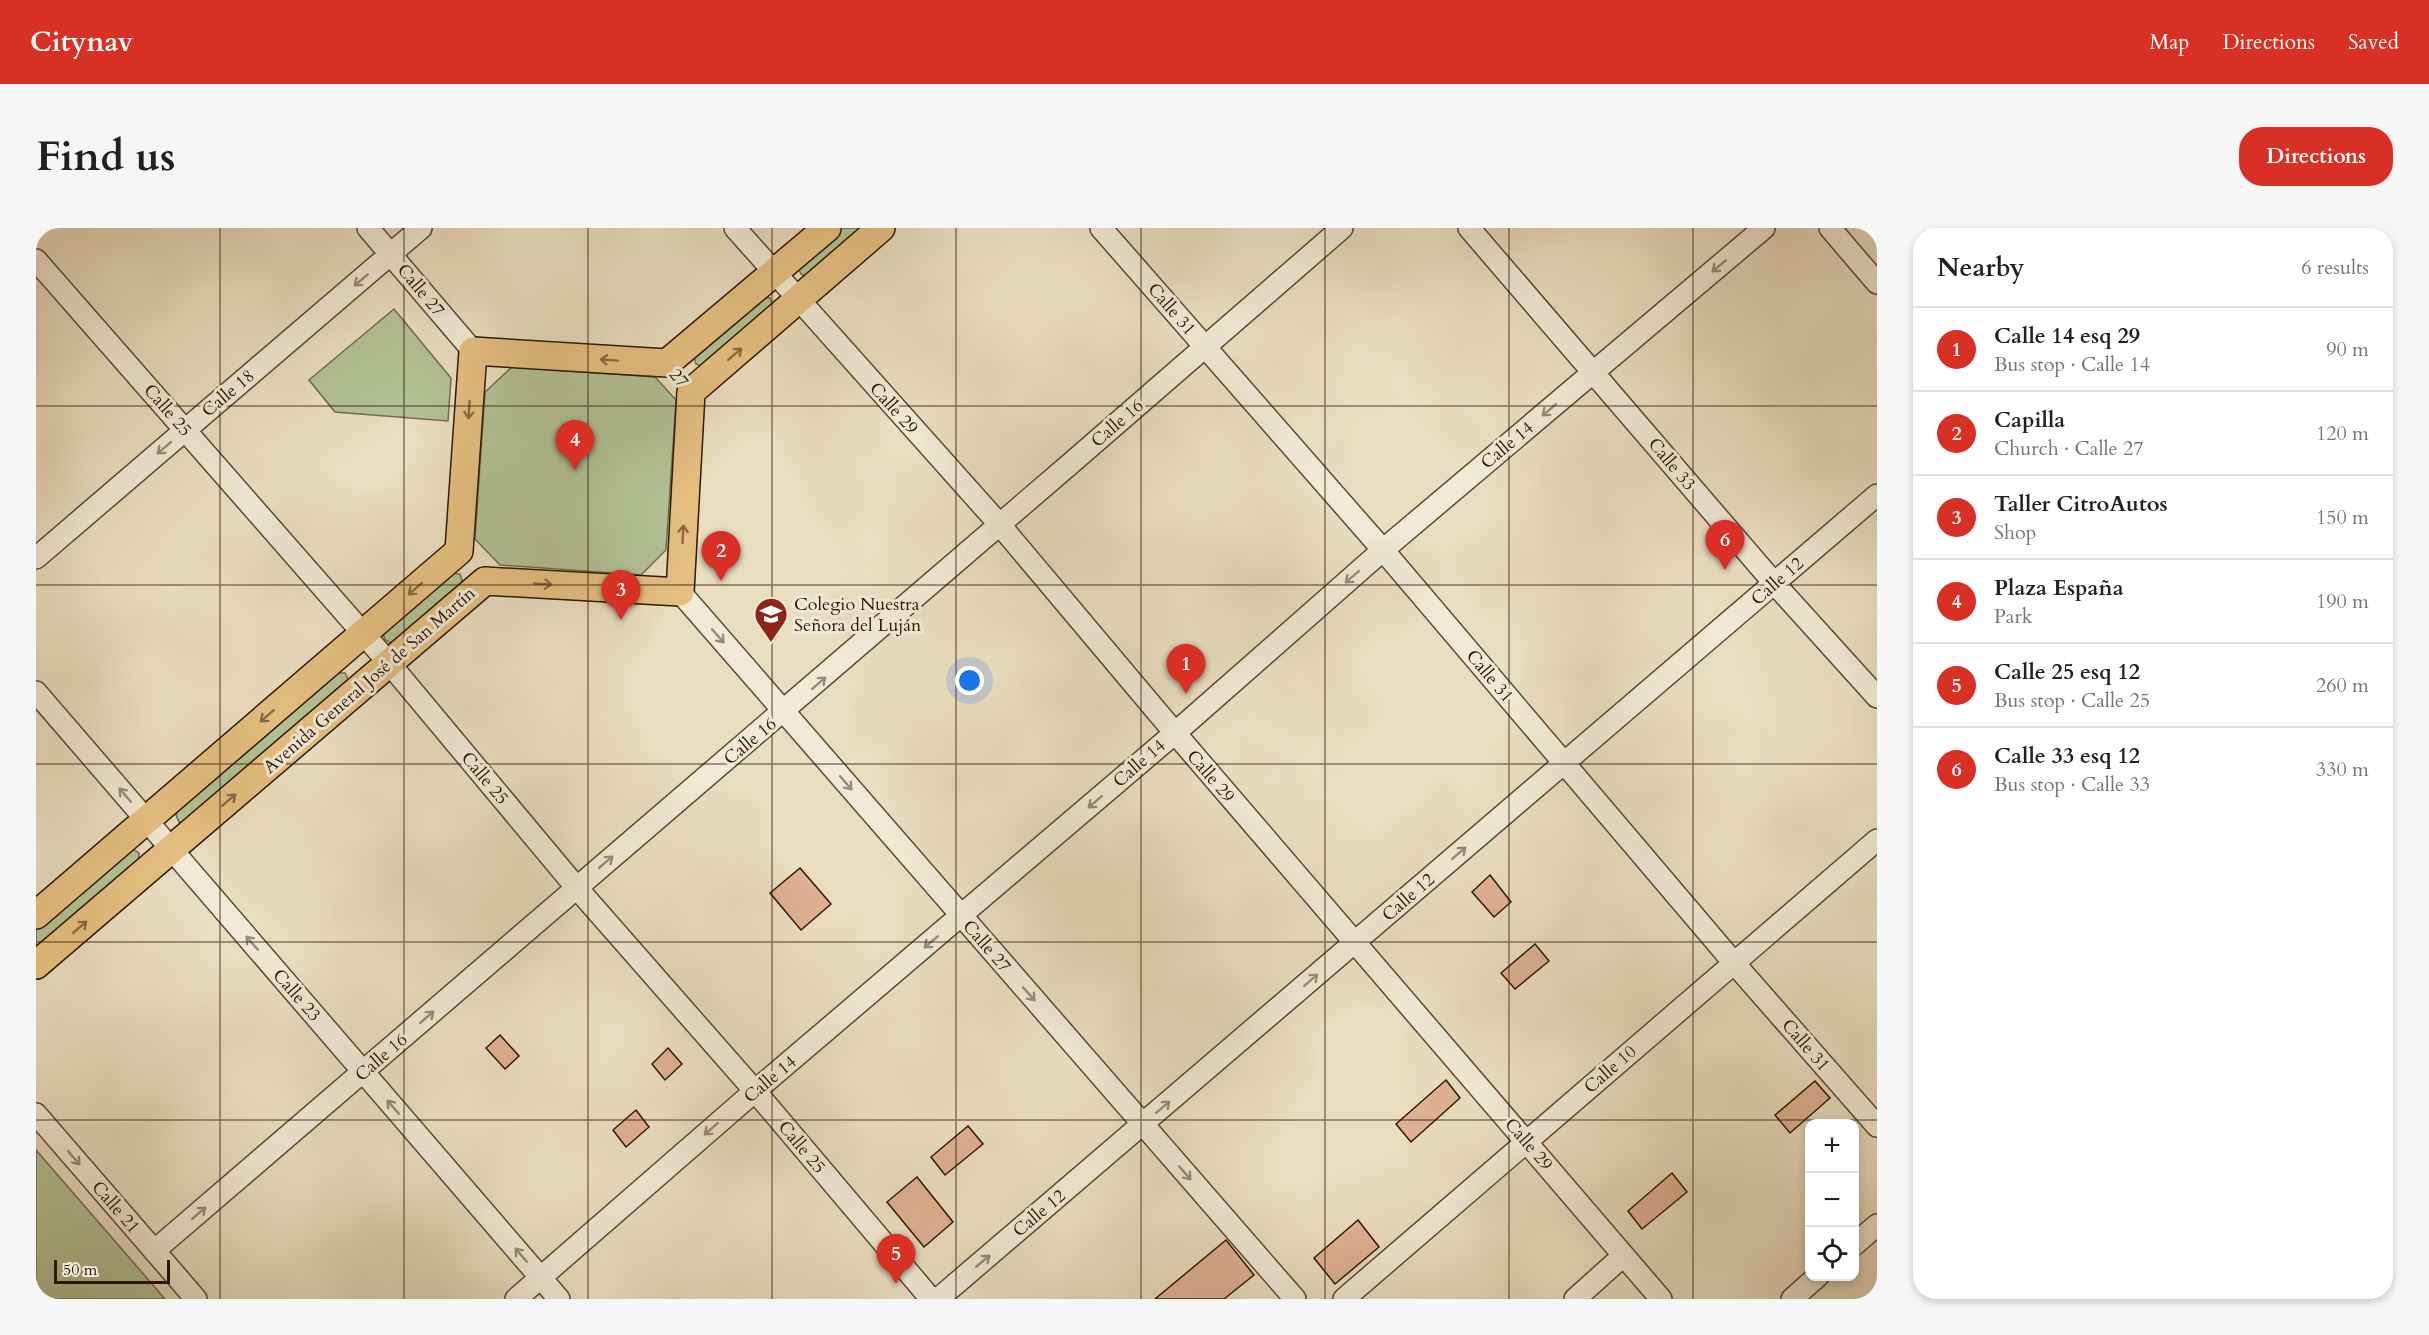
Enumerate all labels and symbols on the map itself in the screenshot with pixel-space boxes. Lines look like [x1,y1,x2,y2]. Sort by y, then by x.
street label: Calle 27 [391,258,450,322]
one-way arrow [1712,259,1727,273]
one-way arrow [353,274,369,287]
street label: Calle 31 [1142,278,1201,341]
one-way arrow [727,347,742,361]
one-way arrow [599,354,619,365]
street label: 27 [663,363,694,393]
street label: Calle 18 [196,364,260,423]
street label: Calle 29 [864,377,924,440]
street label: Calle 25 [138,379,197,442]
street label: Calle 16 [1086,394,1149,453]
one-way arrow [463,399,474,419]
one-way arrow [1541,403,1557,416]
street label: Calle 14 [1475,416,1539,475]
pin: 4 [556,420,594,470]
street label: Calle 33 [1642,432,1701,496]
one-way arrow [156,441,172,454]
pin: 6 [1706,520,1744,570]
one-way arrow [678,525,689,545]
pin: 2 [702,532,740,581]
street label: Calle 12 [1746,552,1809,611]
pin: 3 [602,570,640,620]
one-way arrow [1345,570,1360,584]
one-way arrow [533,579,553,590]
street label: Avenida General José de San Martín [258,581,481,780]
one-way arrow [408,582,423,596]
place label: Colegio Nuestra Señora del Luján [794,592,922,638]
school or university icon: Colegio Nuestra Señora del Luján [753,596,789,643]
one-way arrow [711,628,725,643]
pin: 1 [1166,644,1206,694]
street label: Calle 31 [1460,644,1519,708]
your location [955,666,984,695]
one-way arrow [811,676,827,689]
one-way arrow [260,709,275,723]
street label: Calle 16 [718,712,782,771]
street label: Calle 14 [1108,734,1171,793]
street label: Calle 29 [1181,745,1240,808]
street label: Calle 25 [455,746,514,810]
one-way arrow [839,775,853,790]
one-way arrow [118,788,132,803]
one-way arrow [221,793,236,807]
one-way arrow [1088,795,1103,809]
one-way arrow [1451,847,1467,860]
one-way arrow [598,856,614,869]
street label: Calle 12 [1377,868,1440,927]
street label: Calle 27 [957,915,1016,978]
one-way arrow [72,920,87,934]
one-way arrow [246,935,259,951]
one-way arrow [924,935,939,949]
street label: Calle 23 [267,964,326,1027]
one-way arrow [1303,973,1318,987]
one-way arrow [1023,986,1036,1002]
one-way arrow [419,1010,434,1024]
street label: Calle 31 [1776,1014,1835,1077]
street label: Calle 16 [350,1028,413,1087]
street label: Calle 10 [1579,1040,1642,1099]
street label: Calle 14 [738,1050,802,1109]
one-way arrow [387,1099,400,1115]
one-way arrow [1155,1100,1170,1114]
street label: Calle 29 [1499,1113,1558,1176]
street label: Calle 25 [772,1115,831,1179]
one-way arrow [704,1122,719,1136]
one-way arrow [67,1150,81,1165]
one-way arrow [1178,1165,1192,1180]
street label: Calle 21 [86,1176,145,1239]
street label: Calle 12 [1007,1184,1071,1243]
one-way arrow [191,1206,206,1220]
pin: 5 [876,1234,916,1284]
one-way arrow [514,1247,527,1263]
one-way arrow [975,1254,990,1268]
scale bar [54,1257,170,1284]

